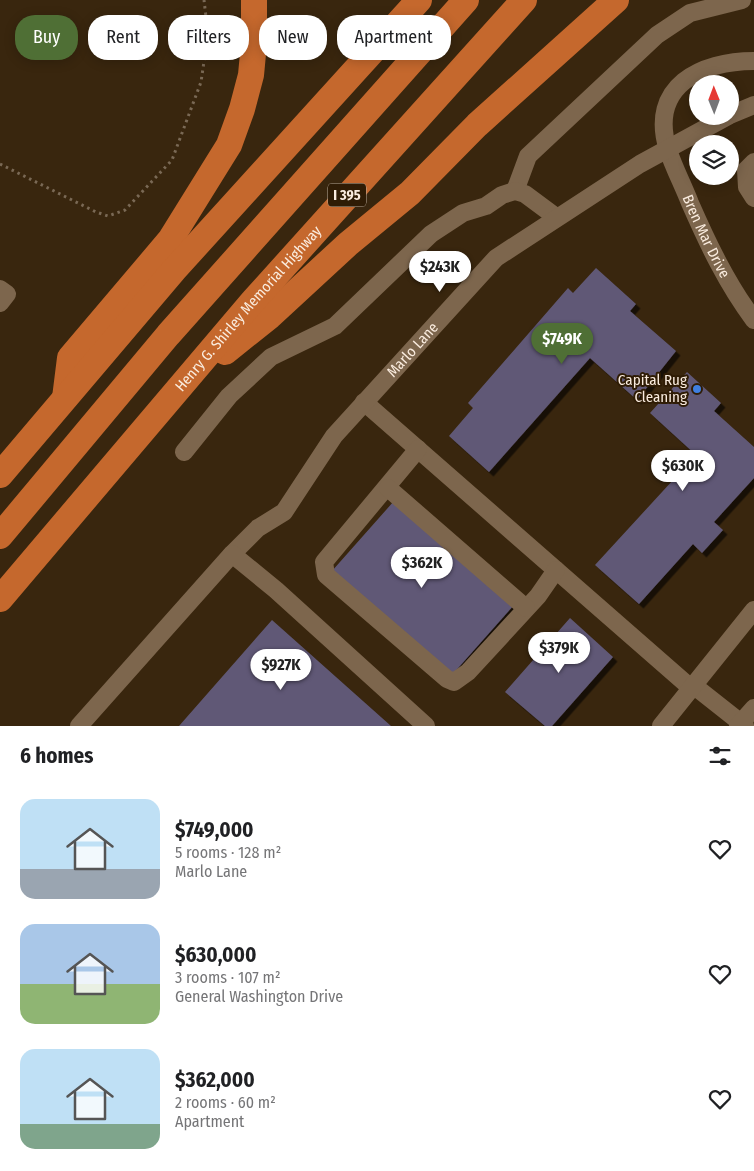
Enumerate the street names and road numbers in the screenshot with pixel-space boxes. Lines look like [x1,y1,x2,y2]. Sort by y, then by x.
road number: I 395 [328,184,366,206]
street label: Bren Mar Drive [679,192,734,281]
street label: Henry G. Shirley Memorial Highway [171,222,325,395]
street label: Marlo Lane [383,319,442,381]

